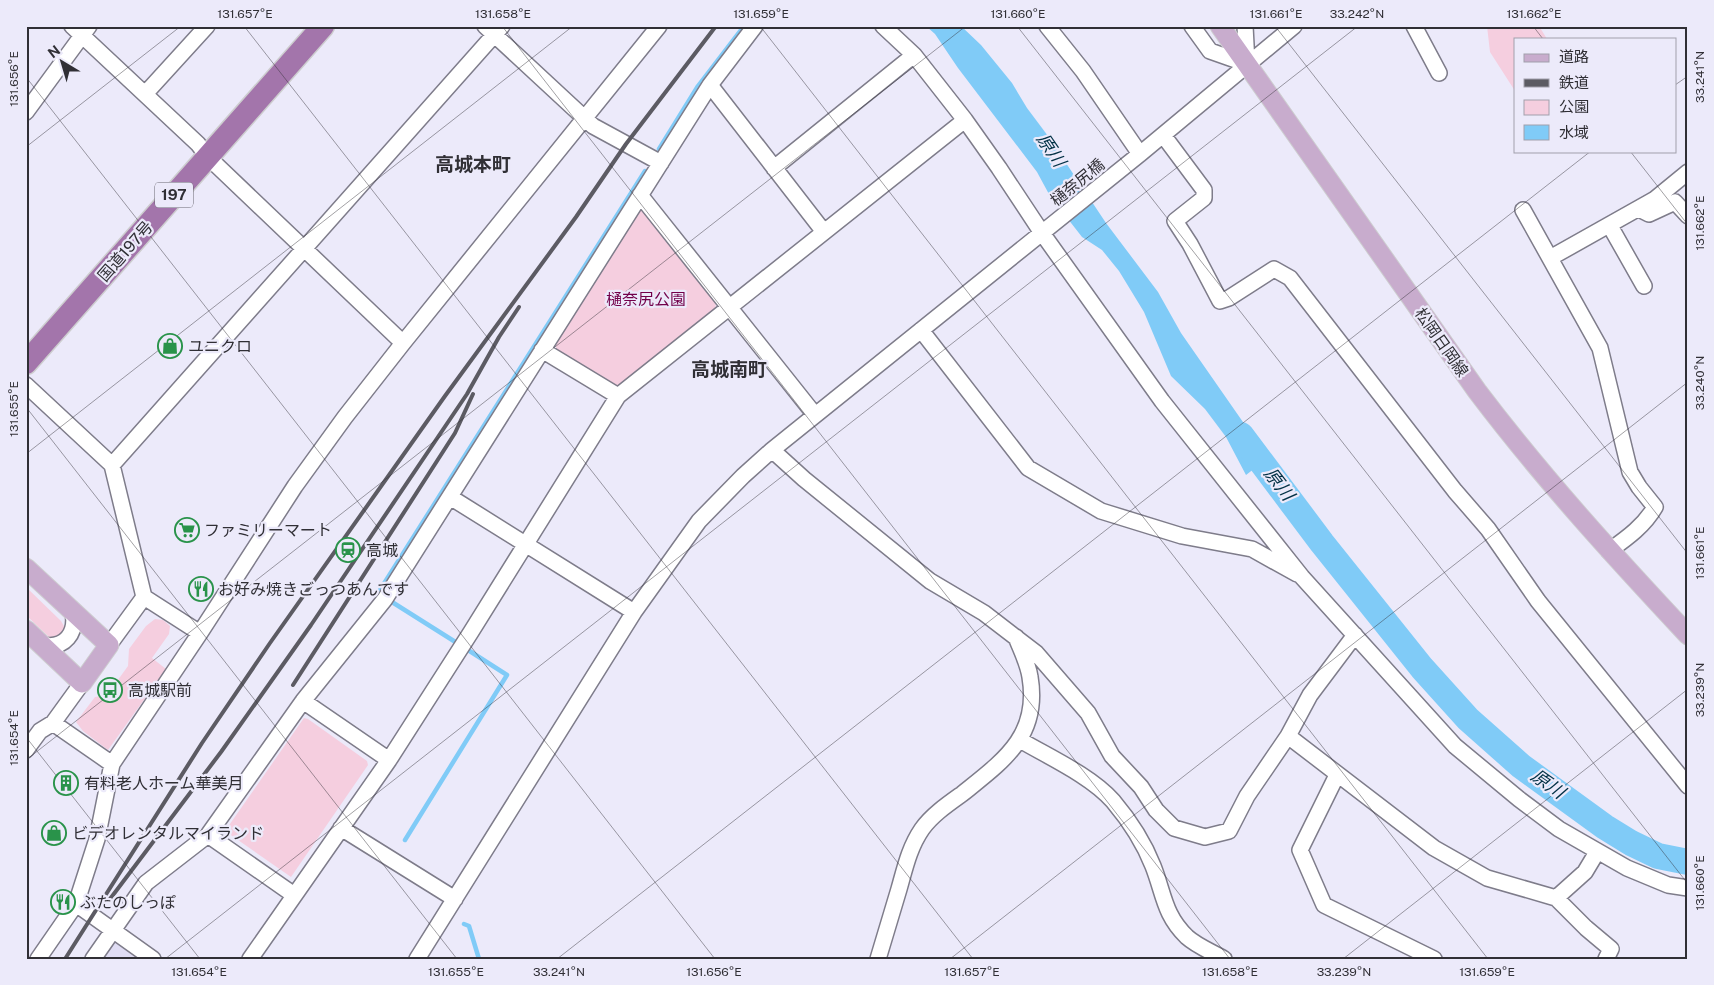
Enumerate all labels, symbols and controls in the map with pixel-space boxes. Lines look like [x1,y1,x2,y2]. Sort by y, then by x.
text: 131.657°E [217,7,273,21]
text: 131.658°E [475,7,531,21]
text: 131.659°E [733,7,789,21]
text: 131.660°E [990,7,1046,21]
text: 131.661°E [1250,7,1302,21]
text: 33.242°N [1330,7,1384,21]
text: 131.662°E [1506,7,1562,21]
north arrow [38,38,88,88]
legend [1514,38,1676,152]
text: N [45,42,63,61]
text: 道路 [1559,48,1589,65]
text: 131.656°E [7,51,21,107]
text: 33.241°N [1693,51,1707,103]
text: 鉄道 [1559,74,1589,91]
text: 公園 [1559,98,1589,115]
text: 水域 [1559,124,1589,141]
water label: 原川 [1033,129,1071,172]
district label: 高城本町 [435,153,511,175]
street label: 樋奈尻橋 [1046,155,1108,210]
road number: 197 [155,182,193,208]
text: 131.662°E [1693,195,1707,251]
street label: 国道197号 [94,217,157,285]
park label: 樋奈尻公園 [606,290,686,309]
street label: 松岡日岡線 [1411,304,1472,381]
shop icon: ユニクロ [157,333,183,359]
place label: ユニクロ [188,337,252,356]
text: 33.240°N [1693,356,1707,410]
district label: 高城南町 [691,358,767,380]
text: 131.655°E [7,381,21,437]
water label: 原川 [1260,463,1300,506]
supermarket icon: ファミリーマート [174,517,200,543]
place label: ファミリーマート [204,521,332,540]
text: 131.661°E [1693,527,1707,579]
station icon: 高城 [335,537,361,563]
place label: 高城 [366,541,398,560]
restaurant icon: お好み焼きごっつあんです [188,576,214,602]
place label: お好み焼きごっつあんです [218,580,409,599]
text: 33.239°N [1693,663,1707,717]
bus stop icon: 高城駅前 [97,677,123,703]
place label: 高城駅前 [128,681,192,700]
text: 131.654°E [7,710,21,766]
water label: 原川 [1528,765,1571,804]
building icon: 有料老人ホーム華美月 [53,770,79,796]
place label: 有料老人ホーム華美月 [84,774,244,793]
shop icon: ビデオレンタルマイランド [41,820,67,846]
place label: ビデオレンタルマイランド [72,824,264,843]
text: 131.660°E [1693,855,1707,911]
restaurant icon: ぶたのしっぽ [50,889,76,915]
place label: ぶたのしっぽ [80,893,176,912]
text: 131.654°E [171,965,227,979]
text: 131.655°E [428,965,484,979]
text: 33.241°N [533,965,585,979]
text: 131.656°E [686,965,742,979]
text: 131.657°E [944,965,1000,979]
text: 131.658°E [1202,965,1258,979]
text: 33.239°N [1317,965,1371,979]
text: 131.659°E [1459,965,1515,979]

